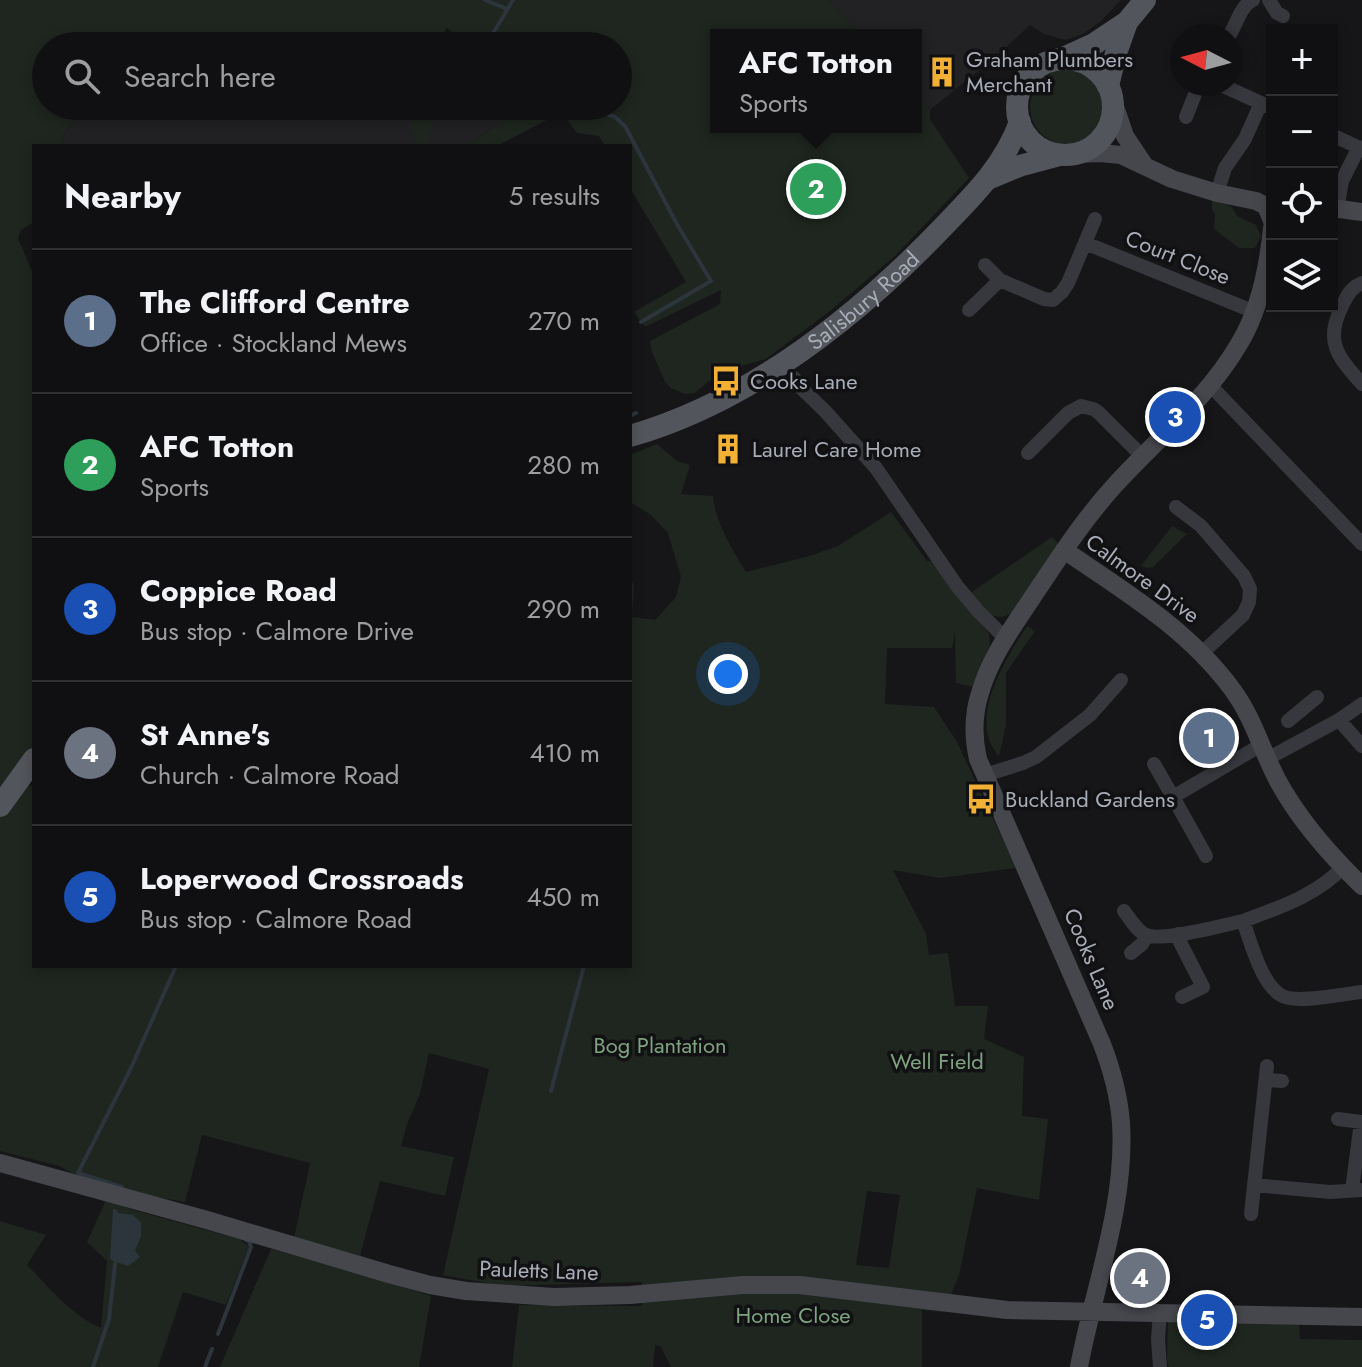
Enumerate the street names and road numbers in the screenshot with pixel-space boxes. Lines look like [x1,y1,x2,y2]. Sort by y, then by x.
street label: Court Close [1121,221,1235,293]
street label: Salisbury Road [800,244,926,358]
street label: Calmore Drive [1079,526,1207,630]
street label: Cooks Lane [1056,903,1128,1015]
street label: Pauletts Lane [479,1252,599,1288]

